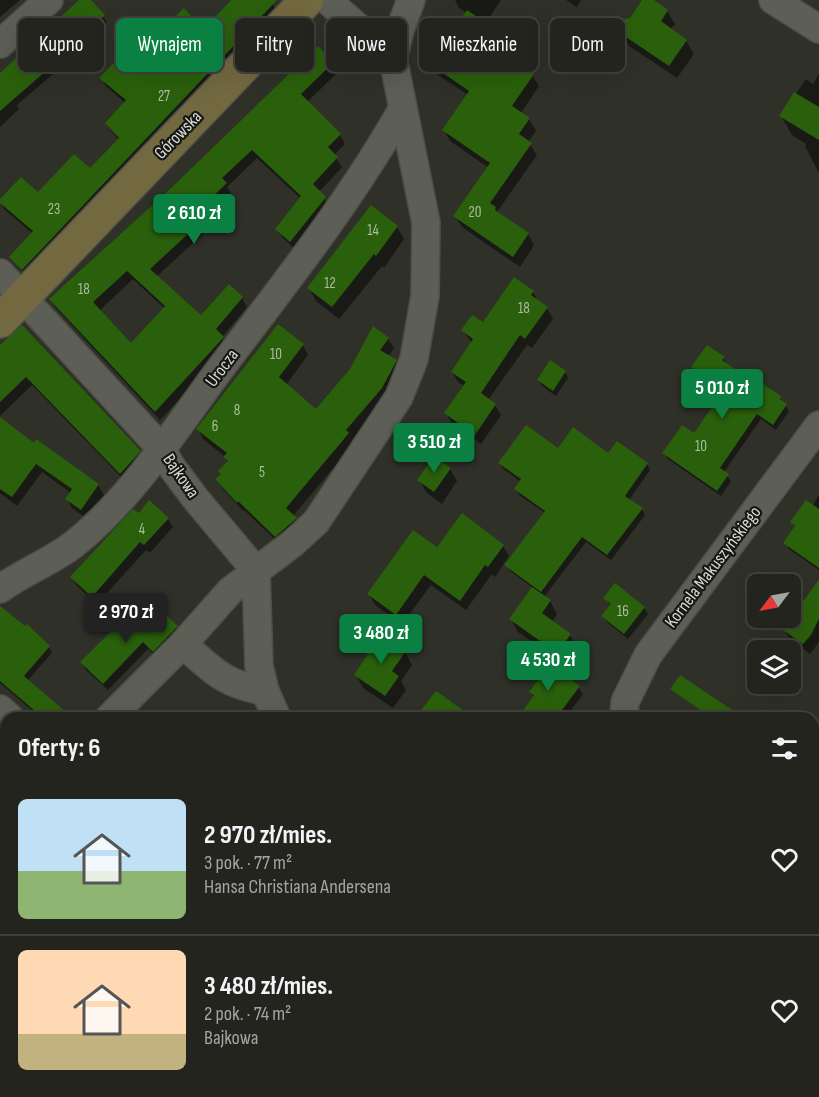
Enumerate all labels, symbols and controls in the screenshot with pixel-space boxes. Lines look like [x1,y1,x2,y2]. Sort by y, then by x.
chip: Kupno [18,18,104,72]
chip: Wynajem [116,18,223,72]
chip: Filtry [235,18,314,72]
chip: Nowe [326,18,407,72]
chip: Mieszkanie [419,18,538,72]
chip: Dom [550,18,625,72]
house number: 27 [158,87,170,106]
street label: Górowska [150,106,206,164]
pin: 2 610 zł [132,194,256,245]
house number: 23 [48,200,60,219]
text: 2 610 zł [167,201,221,225]
house number: 20 [469,203,481,222]
house number: 14 [367,221,379,240]
house number: 12 [324,274,336,293]
house number: 18 [78,280,90,299]
house number: 18 [518,299,530,318]
street label: Urocza [201,345,243,391]
house number: 10 [270,345,282,364]
pin: 5 010 zł [660,369,784,420]
text: 5 010 zł [695,376,749,400]
house number: 8 [234,401,240,420]
house number: 6 [212,417,218,436]
pin: 3 510 zł [372,423,496,474]
text: 3 510 zł [407,430,461,454]
house number: 10 [695,437,707,456]
street label: Bajkowa [158,450,204,502]
house number: 5 [259,463,265,482]
street label: Kornela Makuszyńskiego [661,502,765,632]
house number: 4 [139,520,145,539]
north arrow [747,574,801,628]
map controls [747,574,801,694]
pin: 2 970 zł [64,593,188,644]
text: 2 970 zł [99,600,153,624]
house number: 16 [617,602,629,621]
pin: 3 480 zł [319,614,443,665]
text: 3 480 zł [353,621,409,645]
button: layers [747,640,801,694]
pin: 4 530 zł [486,641,610,692]
text: 4 530 zł [521,648,575,672]
icon: filters [768,732,801,765]
text: Oferty: 6 [18,733,101,764]
text: 2 970 zł/mies. [204,820,332,851]
icon: home [66,823,138,895]
icon: heart [768,843,801,876]
text: 3 pok. · 77 m² [204,851,292,875]
text: Hansa Christiana Andersena [204,875,391,899]
text: 3 480 zł/mies. [204,971,333,1002]
icon: home [66,974,138,1046]
icon: heart [768,994,801,1027]
text: 2 pok. · 74 m² [204,1002,291,1026]
text: Bajkowa [204,1026,258,1050]

